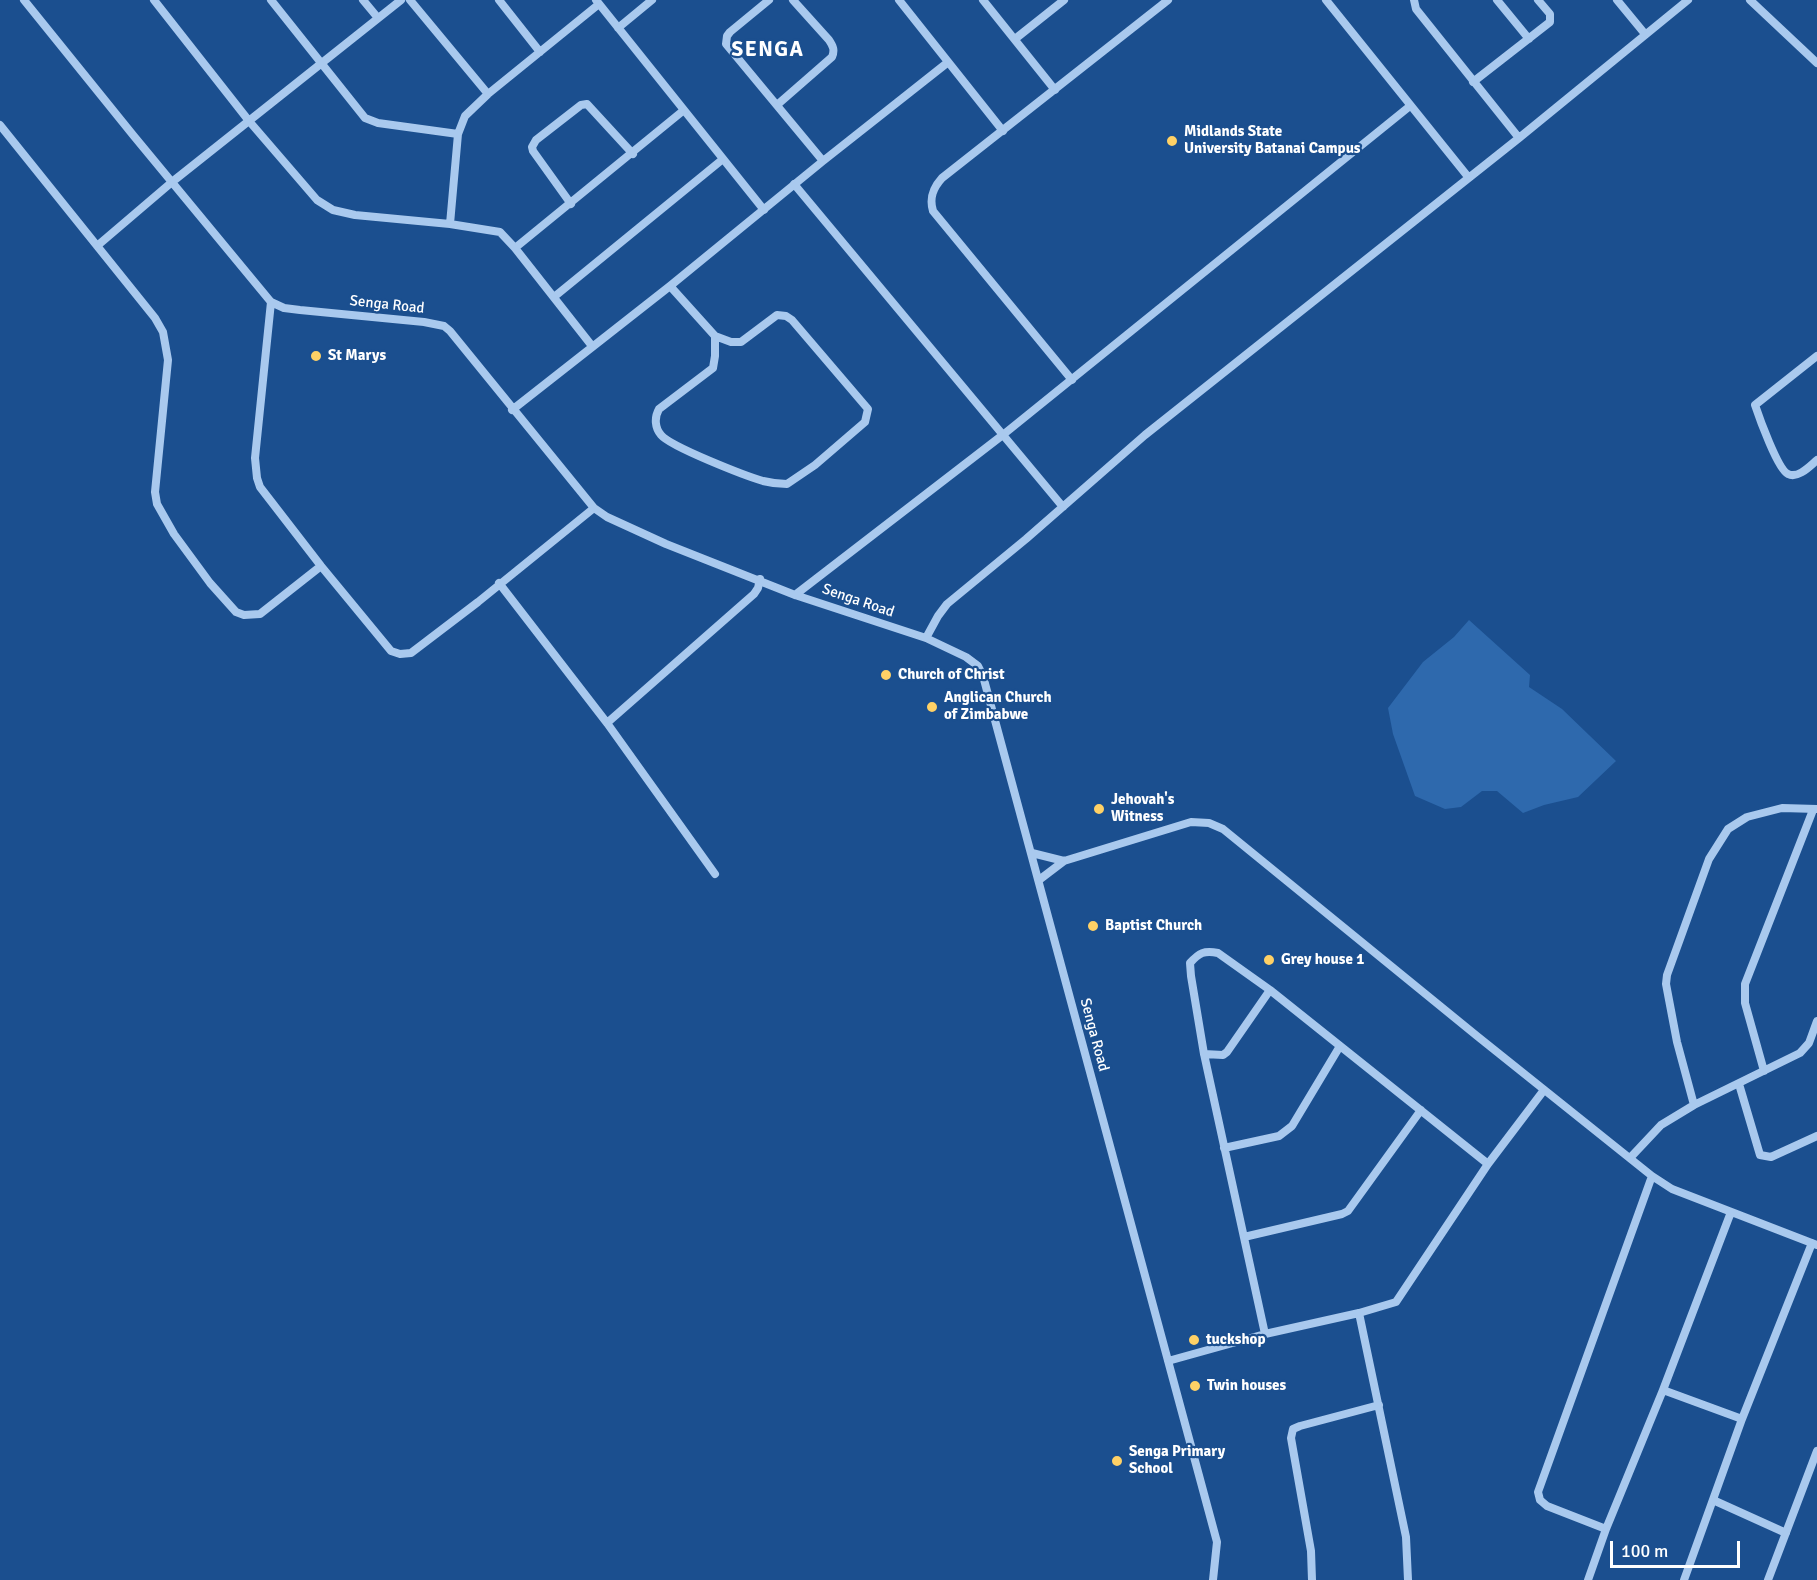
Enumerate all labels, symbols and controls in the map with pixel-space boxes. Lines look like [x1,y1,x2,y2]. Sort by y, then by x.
district label: SENGA [732,37,804,63]
place label: Midlands State University Batanai Campus [1184,123,1361,158]
marker: Midlands State University Batanai Campus [1165,134,1179,148]
street label: Senga Road [349,292,425,318]
place label: St Marys [328,347,386,365]
marker: St Marys [309,349,323,363]
street label: Senga Road [820,580,896,622]
place label: Church of Christ [898,666,1005,684]
marker: Church of Christ [879,668,893,682]
place label: Anglican Church of Zimbabwe [944,689,1052,724]
marker: Anglican Church of Zimbabwe [925,700,939,714]
place label: Jehovah's Witness [1111,791,1174,826]
marker: Jehovah's Witness [1092,802,1106,816]
place label: Baptist Church [1105,917,1202,935]
marker: Baptist Church [1086,919,1100,933]
place label: Grey house 1 [1281,951,1364,969]
marker: Grey house 1 [1262,953,1276,967]
street label: Senga Road [1076,996,1112,1074]
place label: tuckshop [1206,1331,1265,1349]
marker: tuckshop [1187,1333,1201,1347]
place label: Twin houses [1207,1377,1286,1395]
marker: Twin houses [1188,1379,1202,1393]
place label: Senga Primary School [1129,1443,1225,1478]
marker: Senga Primary School [1110,1454,1124,1468]
scale bar [1613,1529,1744,1567]
text: 100 m [1621,1540,1668,1562]

